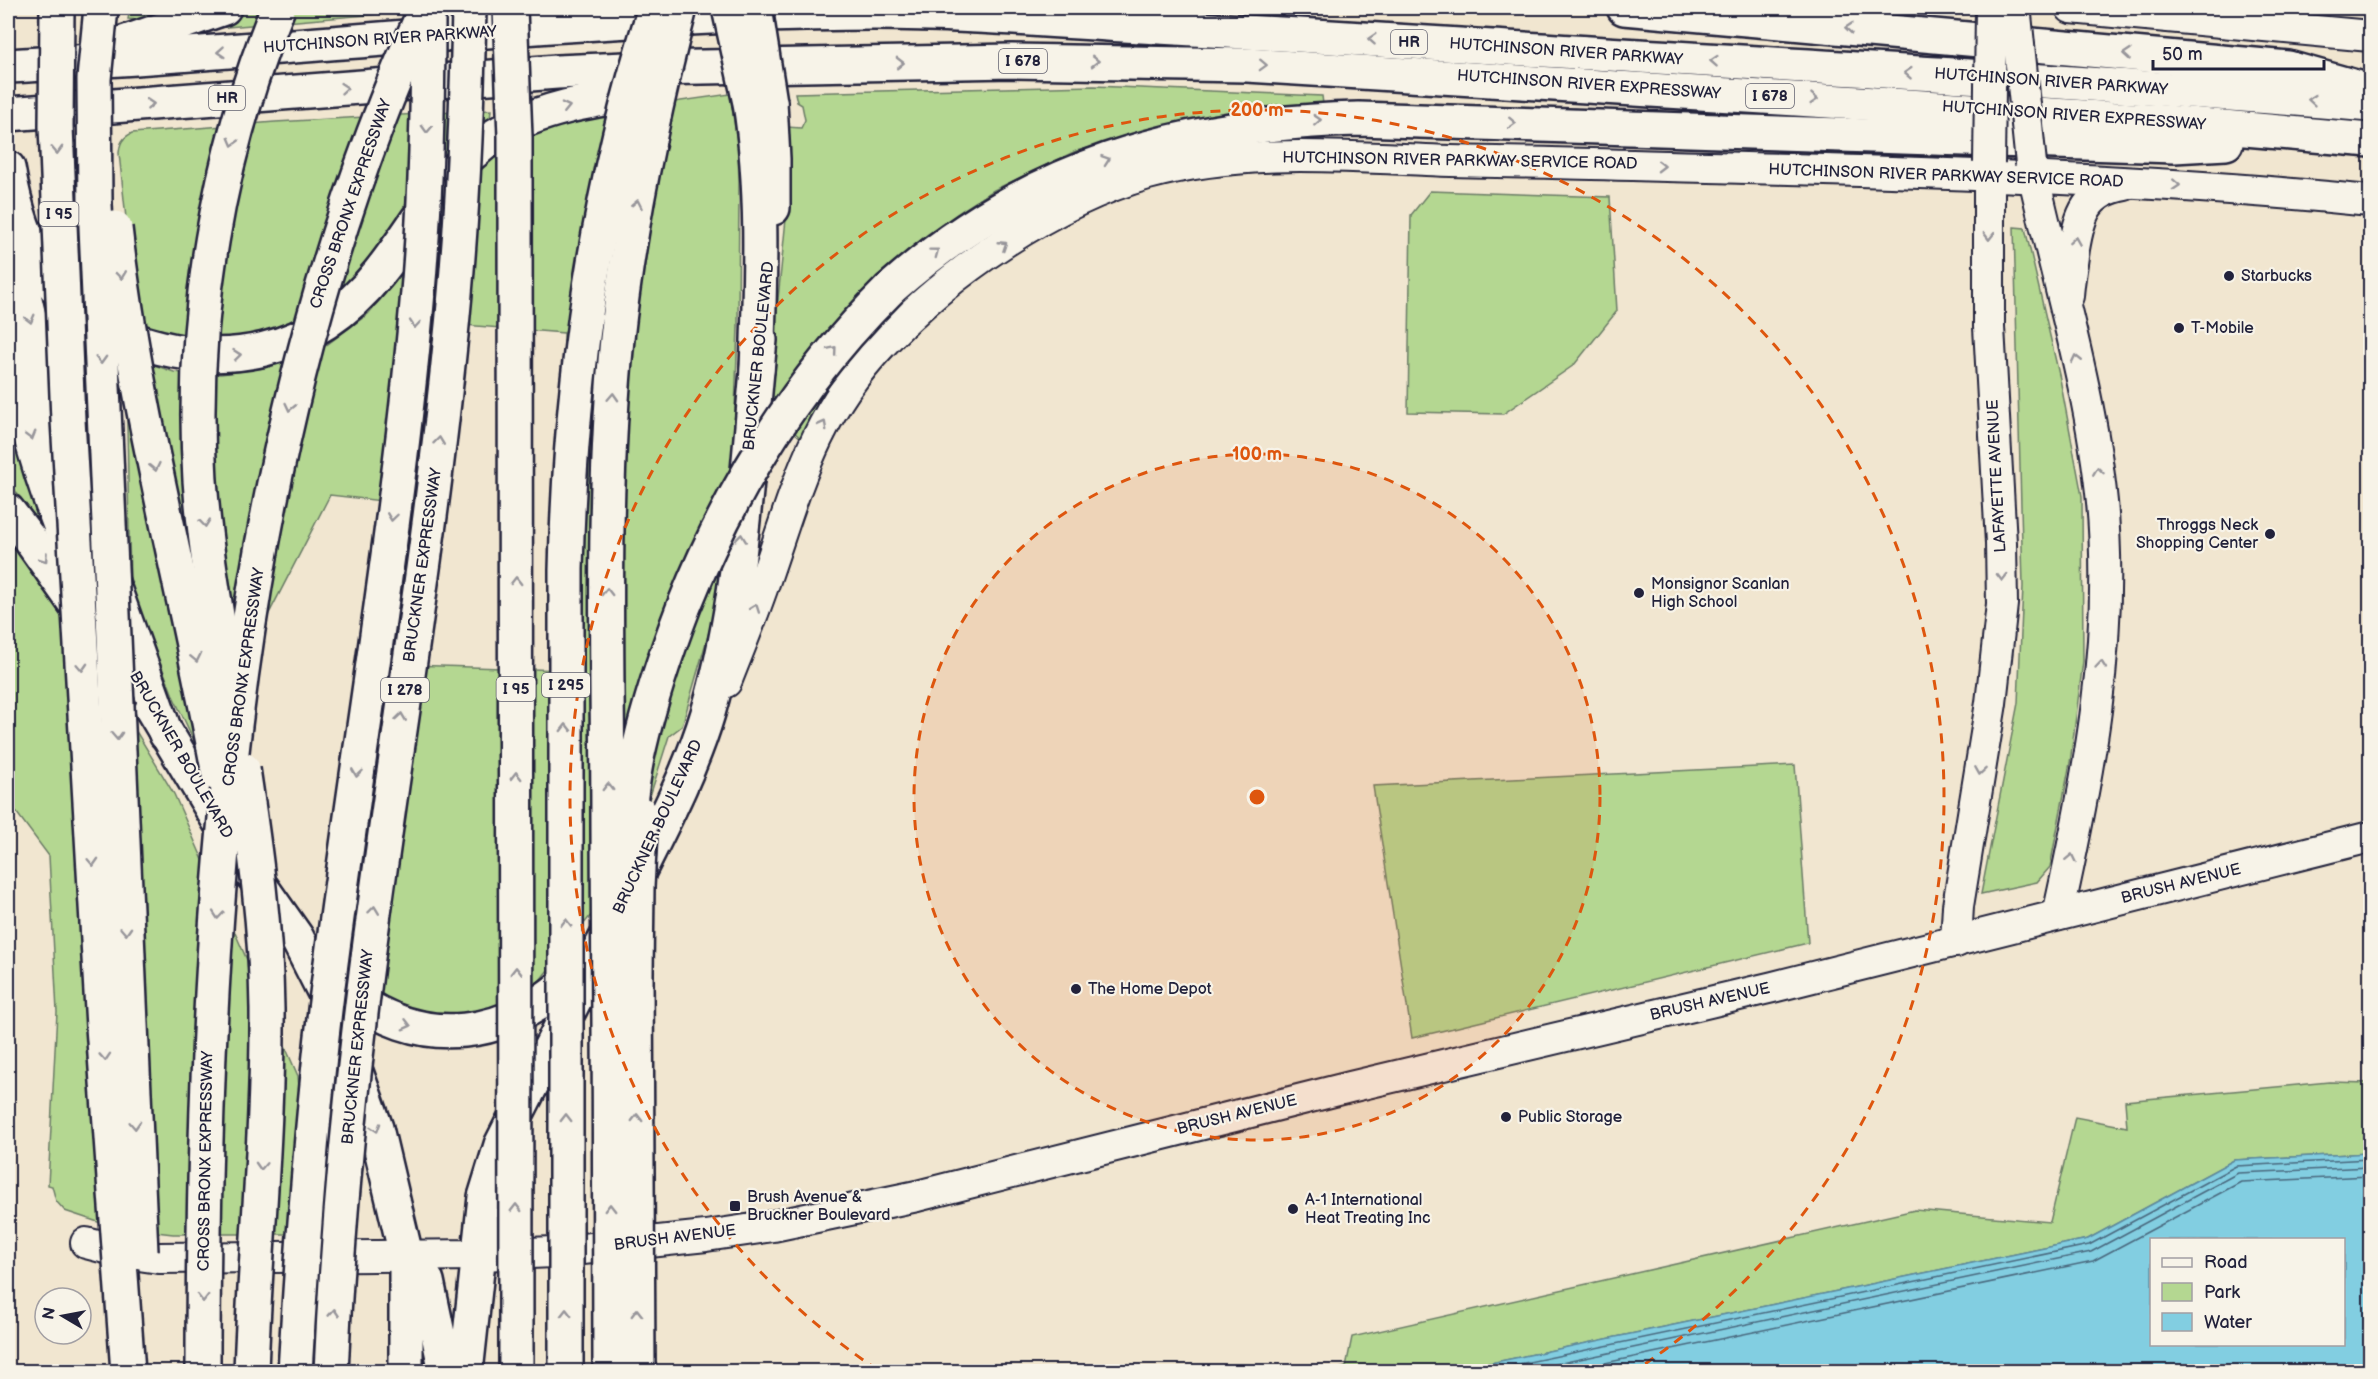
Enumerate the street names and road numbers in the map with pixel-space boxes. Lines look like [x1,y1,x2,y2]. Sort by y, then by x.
street label: HUTCHINSON RIVER PARKWAY [263,22,498,58]
road number: HR [1391,30,1427,54]
street label: HUTCHINSON RIVER PARKWAY [1449,34,1684,70]
road number: I 678 [999,49,1047,73]
street label: HUTCHINSON RIVER PARKWAY [1934,64,2169,100]
street label: HUTCHINSON RIVER EXPRESSWAY [1456,66,1722,104]
road number: I 678 [1746,84,1794,108]
road number: HR [209,86,245,110]
street label: CROSS BRONX EXPRESSWAY [306,96,396,311]
street label: HUTCHINSON RIVER EXPRESSWAY [1941,97,2207,135]
street label: HUTCHINSON RIVER PARKWAY SERVICE ROAD [1282,148,1638,174]
street label: HUTCHINSON RIVER PARKWAY SERVICE ROAD [1768,160,2124,192]
road number: I 95 [40,202,78,226]
street label: BRUCKNER BOULEVARD [740,261,778,451]
street label: LAFAYETTE AVENUE [1984,399,2010,553]
street label: BRUCKNER EXPRESSWAY [400,466,446,663]
street label: CROSS BRONX EXPRESSWAY [219,566,269,787]
street label: BRUCKNER BOULEVARD [125,668,237,842]
road number: I 295 [542,673,590,697]
road number: I 95 [496,677,536,701]
road number: I 278 [381,678,429,702]
street label: BRUCKNER BOULEVARD [609,737,707,917]
street label: BRUSH AVENUE [2119,860,2243,908]
street label: BRUCKNER EXPRESSWAY [338,948,378,1145]
street label: BRUSH AVENUE [1648,979,1772,1025]
street label: CROSS BRONX EXPRESSWAY [195,1050,217,1271]
street label: BRUSH AVENUE [1175,1091,1299,1139]
street label: BRUSH AVENUE [613,1221,737,1255]

